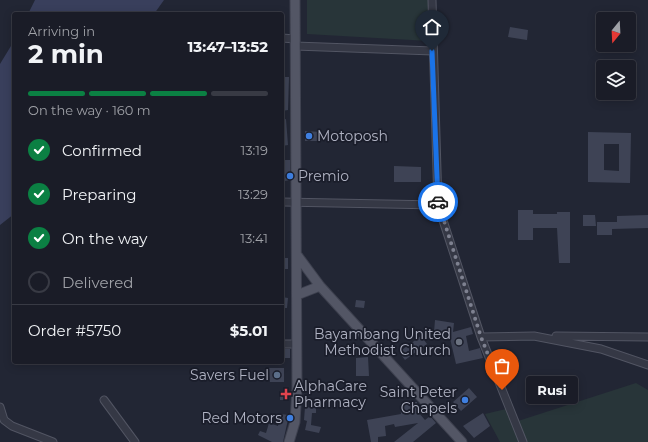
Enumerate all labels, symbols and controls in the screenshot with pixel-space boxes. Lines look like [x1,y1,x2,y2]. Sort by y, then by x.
pin [415,10,449,51]
north arrow [596,12,636,52]
map controls [596,12,636,100]
icon: home [421,16,443,38]
text: Arriving in [28,23,95,39]
text: 13:47–13:52 [187,37,268,56]
text: 2 min [28,38,104,70]
button: layers [596,60,636,100]
text: On the way · 160 m [28,102,151,118]
place label: Motoposh [317,127,388,145]
marker: Motoposh [304,131,314,141]
icon: check [28,139,50,161]
text: Confirmed [62,141,142,160]
text: 13:19 [241,142,268,158]
place label: Premio [298,167,349,185]
marker: Premio [285,171,295,181]
courier [418,182,458,222]
icon: check [28,183,50,205]
text: Preparing [62,185,137,204]
text: 13:29 [238,186,268,202]
icon: car [427,191,449,213]
icon: check [28,227,50,249]
text: On the way [62,229,147,248]
text: 13:41 [240,230,268,246]
text: Delivered [62,273,134,292]
text: Order #5750 [28,321,121,340]
text: $5.01 [230,321,268,340]
place label: Bayambang United Methodist Church [314,325,451,359]
marker: Bayambang United Methodist Church [454,337,464,347]
pin [485,349,519,390]
icon: bag [491,355,513,377]
place label: Savers Fuel [190,366,269,384]
marker: Savers Fuel [272,370,282,380]
callout: Rusi [526,376,578,404]
place label: AlphaCare Pharmacy [294,377,367,411]
text: Rusi [537,382,567,398]
place label: Saint Peter Chapels [380,383,457,417]
marker: AlphaCare Pharmacy [281,389,291,399]
marker: Saint Peter Chapels [460,395,470,405]
place label: Red Motors [202,409,282,427]
marker: Red Motors [285,413,295,423]

